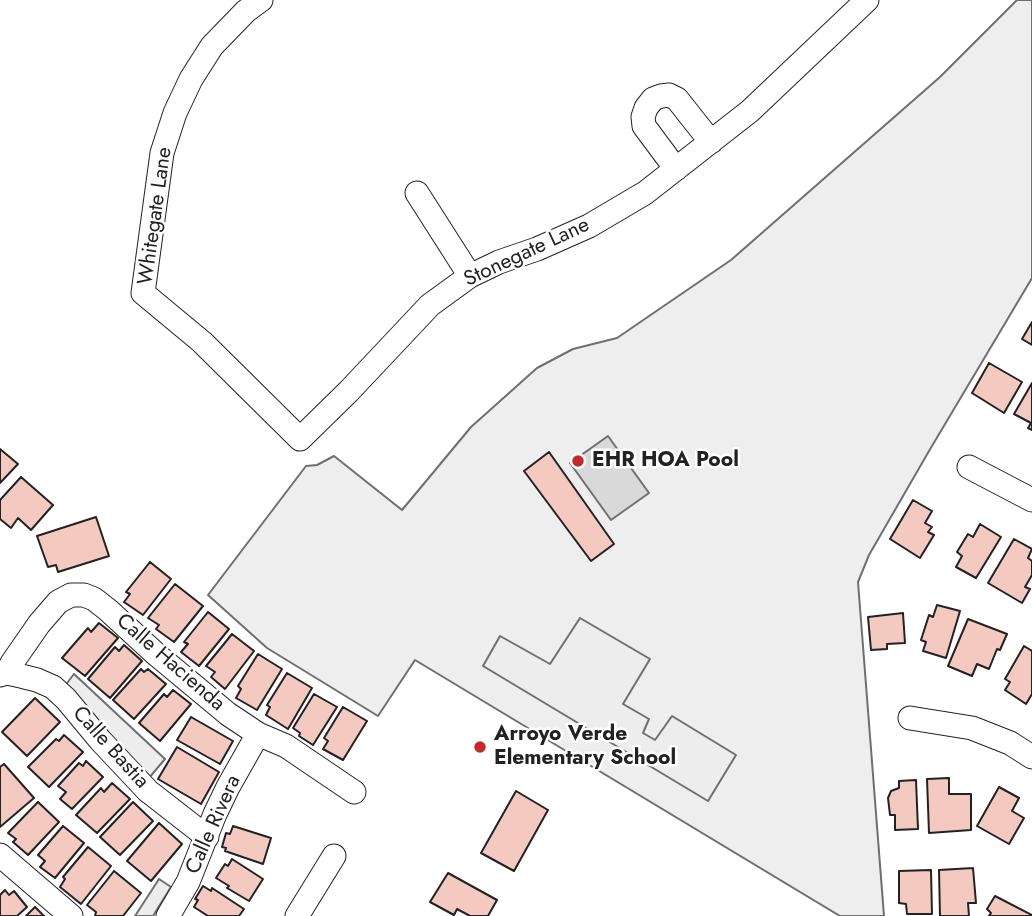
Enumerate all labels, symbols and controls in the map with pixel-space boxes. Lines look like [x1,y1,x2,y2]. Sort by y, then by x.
street label: Whitegate Lane [134,146,178,286]
street label: Stonegate Lane [460,213,594,293]
place label: EHR HOA Pool [592,448,739,474]
marker: EHR HOA Pool [570,453,586,469]
street label: Calle Hacienda [110,609,230,717]
street label: Calle Bastia [66,702,154,794]
place label: Arroyo Verde Elementary School [494,722,676,772]
marker: Arroyo Verde Elementary School [472,739,488,755]
street label: Calle Rivera [181,772,247,878]

